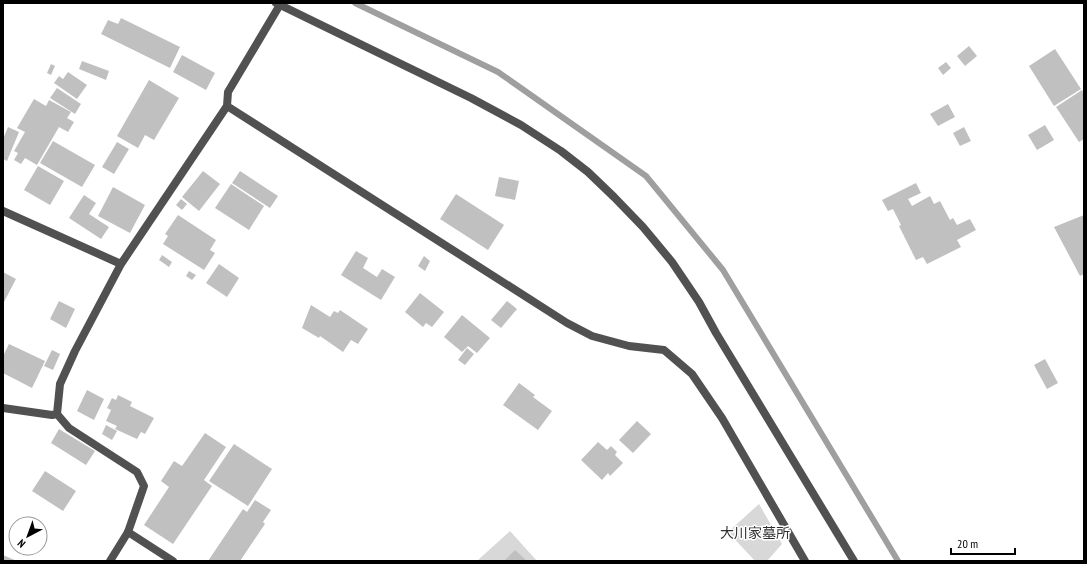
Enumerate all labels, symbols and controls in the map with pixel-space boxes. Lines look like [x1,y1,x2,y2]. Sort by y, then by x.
north arrow [8,516,48,556]
park label: 大川家墓所 [720,524,790,542]
scale bar [951,530,1015,556]
text: N [15,536,28,551]
text: 20 m [957,536,978,551]

